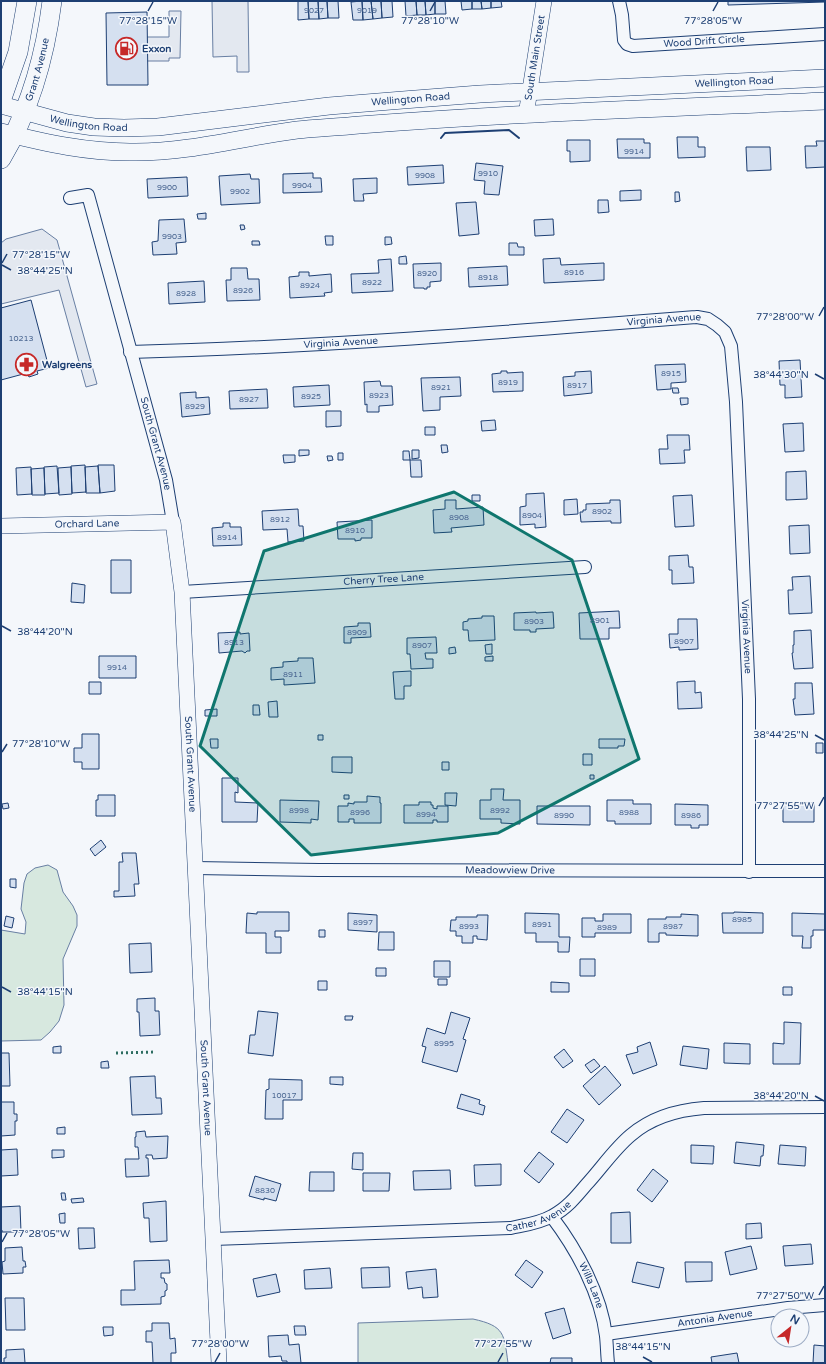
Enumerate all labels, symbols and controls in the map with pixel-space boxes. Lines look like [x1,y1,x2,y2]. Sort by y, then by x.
house number: 9027 [304,6,324,15]
house number: 9019 [357,6,377,15]
street label: South Main Street [522,14,548,101]
text: 77°28'15"W [119,15,177,27]
text: 77°28'10"W [401,15,459,27]
text: 77°28'05"W [684,15,742,27]
street label: Wood Drift Circle [663,33,745,50]
fuel station icon: Exxon [114,36,140,62]
street label: Grant Avenue [23,37,52,103]
place label: Exxon [142,43,171,55]
street label: Wellington Road [695,74,774,90]
street label: Wellington Road [371,90,451,109]
street label: Wellington Road [48,113,128,134]
house number: 9914 [624,147,644,156]
house number: 9910 [478,169,498,178]
house number: 9908 [415,171,435,180]
house number: 9904 [292,181,312,190]
house number: 9900 [157,183,177,192]
house number: 9902 [230,187,250,196]
house number: 9903 [162,232,182,241]
text: 77°28'15"W [12,249,70,261]
text: 38°44'25"N [17,265,73,277]
house number: 8916 [564,268,584,277]
house number: 8920 [417,269,437,278]
house number: 8918 [478,273,498,282]
house number: 8922 [362,278,382,287]
house number: 8924 [300,281,320,290]
house number: 8926 [233,286,253,295]
house number: 8928 [176,289,196,298]
street label: Virginia Avenue [626,311,702,329]
text: 77°28'00"W [756,311,814,323]
house number: 10213 [8,334,34,343]
street label: Virginia Avenue [303,335,379,351]
pharmacy icon: Walgreens [13,352,39,378]
place label: Walgreens [42,359,92,371]
house number: 8915 [661,369,681,378]
text: 38°44'30"N [753,369,809,381]
house number: 8919 [498,378,518,387]
house number: 8917 [567,381,587,390]
house number: 8921 [431,383,451,392]
house number: 8923 [369,391,389,400]
house number: 8925 [301,392,321,401]
house number: 8927 [239,395,259,404]
street label: South Grant Avenue [138,396,174,492]
house number: 8929 [185,402,205,411]
house number: 8902 [592,507,612,516]
house number: 8904 [522,511,542,520]
house number: 8908 [449,513,469,522]
house number: 8912 [270,515,290,524]
street label: Orchard Lane [55,517,120,531]
house number: 8910 [345,526,365,535]
house number: 8914 [217,533,237,542]
street label: Cherry Tree Lane [343,571,425,588]
street label: Virginia Avenue [739,599,754,674]
house number: 8901 [590,616,610,625]
house number: 8903 [524,617,544,626]
text: 38°44'20"N [17,626,73,638]
house number: 8909 [347,628,367,637]
house number: 8907 [674,637,694,646]
house number: 8913 [224,638,244,647]
house number: 8907 [412,641,432,650]
house number: 9914 [107,663,127,672]
house number: 8911 [283,670,303,679]
street label: South Grant Avenue [182,716,199,813]
text: 38°44'25"N [753,729,809,741]
text: 77°28'10"W [12,738,70,750]
text: 77°27'55"W [756,800,814,812]
house number: 8998 [289,806,309,815]
house number: 8992 [490,806,510,815]
house number: 8996 [350,808,370,817]
house number: 8988 [619,808,639,817]
house number: 8994 [416,810,436,819]
house number: 8990 [554,811,574,820]
house number: 8986 [681,811,701,820]
street label: Meadowview Drive [465,864,555,876]
house number: 8985 [732,915,752,924]
house number: 8997 [353,918,373,927]
house number: 8991 [532,920,552,929]
house number: 8993 [459,922,479,931]
house number: 8987 [663,922,683,931]
house number: 8989 [597,923,617,932]
text: 38°44'15"N [17,986,73,998]
street label: South Grant Avenue [197,1039,214,1136]
house number: 8995 [434,1039,454,1048]
text: 38°44'20"N [753,1090,809,1102]
house number: 10017 [271,1091,297,1100]
house number: 8830 [255,1186,275,1195]
street label: Cather Avenue [505,1198,574,1234]
text: 77°28'05"W [12,1228,70,1240]
street label: Willa Lane [576,1260,606,1310]
text: 77°27'50"W [756,1290,814,1302]
street label: Antonia Avenue [676,1307,754,1330]
north arrow [770,1308,810,1348]
text: N [788,1312,802,1328]
text: 77°28'00"W [191,1338,249,1350]
text: 77°27'55"W [474,1338,532,1350]
text: 38°44'15"N [615,1341,671,1353]

